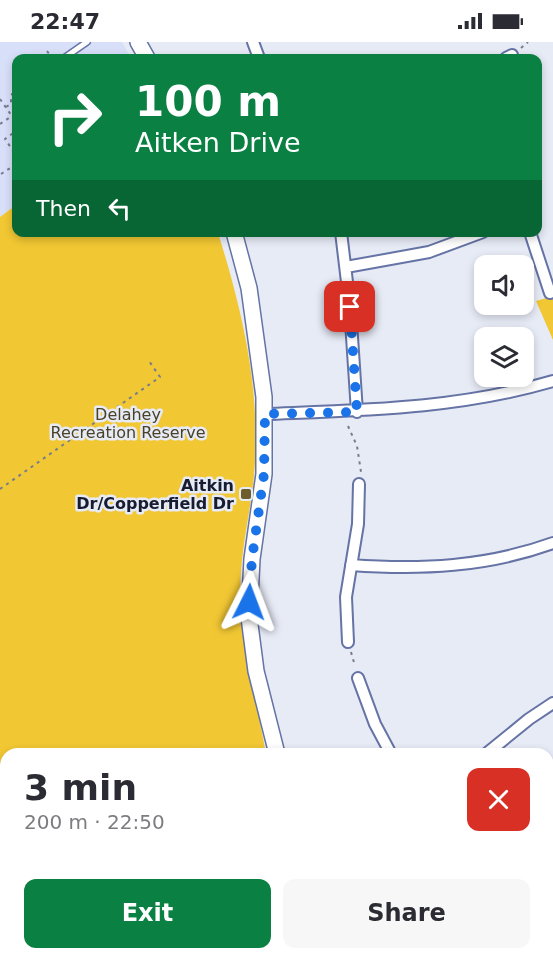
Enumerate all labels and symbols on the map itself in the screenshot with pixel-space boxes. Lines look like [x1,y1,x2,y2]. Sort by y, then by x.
pin [324,281,375,332]
park label: Delahey Recreation Reserve [51,405,205,442]
place label: Aitkin Dr/Copperfield Dr [76,476,234,513]
marker: Aitkin Dr/Copperfield Dr [239,487,253,501]
position arrow [217,570,281,634]

